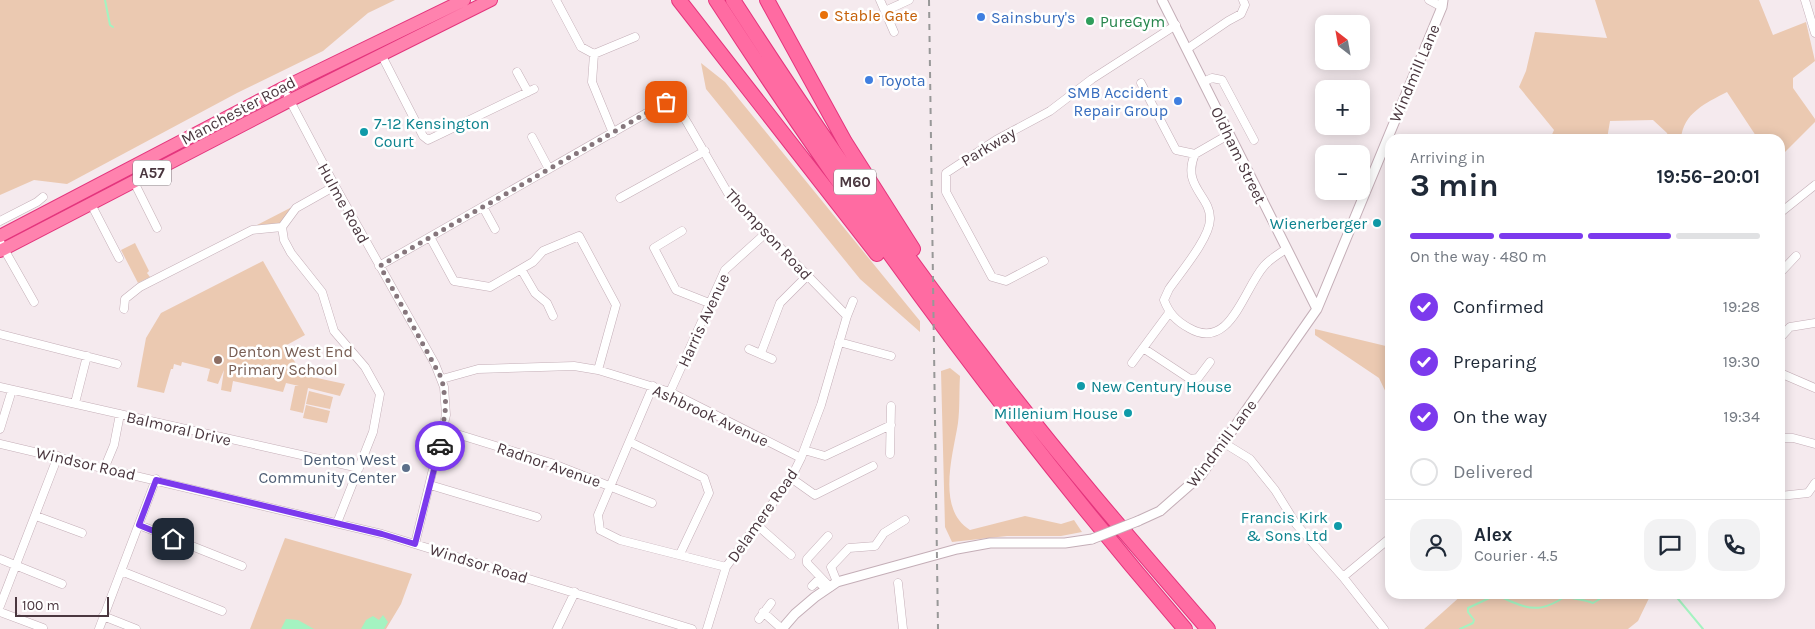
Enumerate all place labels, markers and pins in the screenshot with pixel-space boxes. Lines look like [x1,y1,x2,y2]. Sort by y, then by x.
place label: Stable Gate [834,6,918,25]
place label: Sainsbury's [991,8,1075,27]
marker: Stable Gate [818,9,830,21]
marker: Sainsbury's [975,11,987,23]
place label: PureGym [1100,12,1165,31]
marker: PureGym [1084,15,1096,27]
place label: Toyota [879,71,926,90]
marker: Toyota [863,74,875,86]
pin [645,81,687,123]
place label: SMB Accident Repair Group [1067,83,1168,120]
marker: SMB Accident Repair Group [1172,95,1184,107]
place label: 7-12 Kensington Court [374,114,489,151]
marker: 7-12 Kensington Court [358,126,370,138]
place label: Wienerberger [1270,214,1367,233]
marker: Wienerberger [1371,217,1383,229]
place label: Denton West End Primary School [228,342,353,379]
marker: Denton West End Primary School [212,354,224,366]
place label: New Century House [1091,377,1232,396]
marker: New Century House [1075,380,1087,392]
place label: Millenium House [994,404,1118,423]
marker: Millenium House [1122,407,1134,419]
place label: Denton West Community Center [258,450,396,487]
marker: Denton West Community Center [400,462,412,474]
place label: Francis Kirk & Sons Ltd [1241,508,1328,545]
pin [152,518,194,560]
marker: Francis Kirk & Sons Ltd [1332,520,1344,532]

